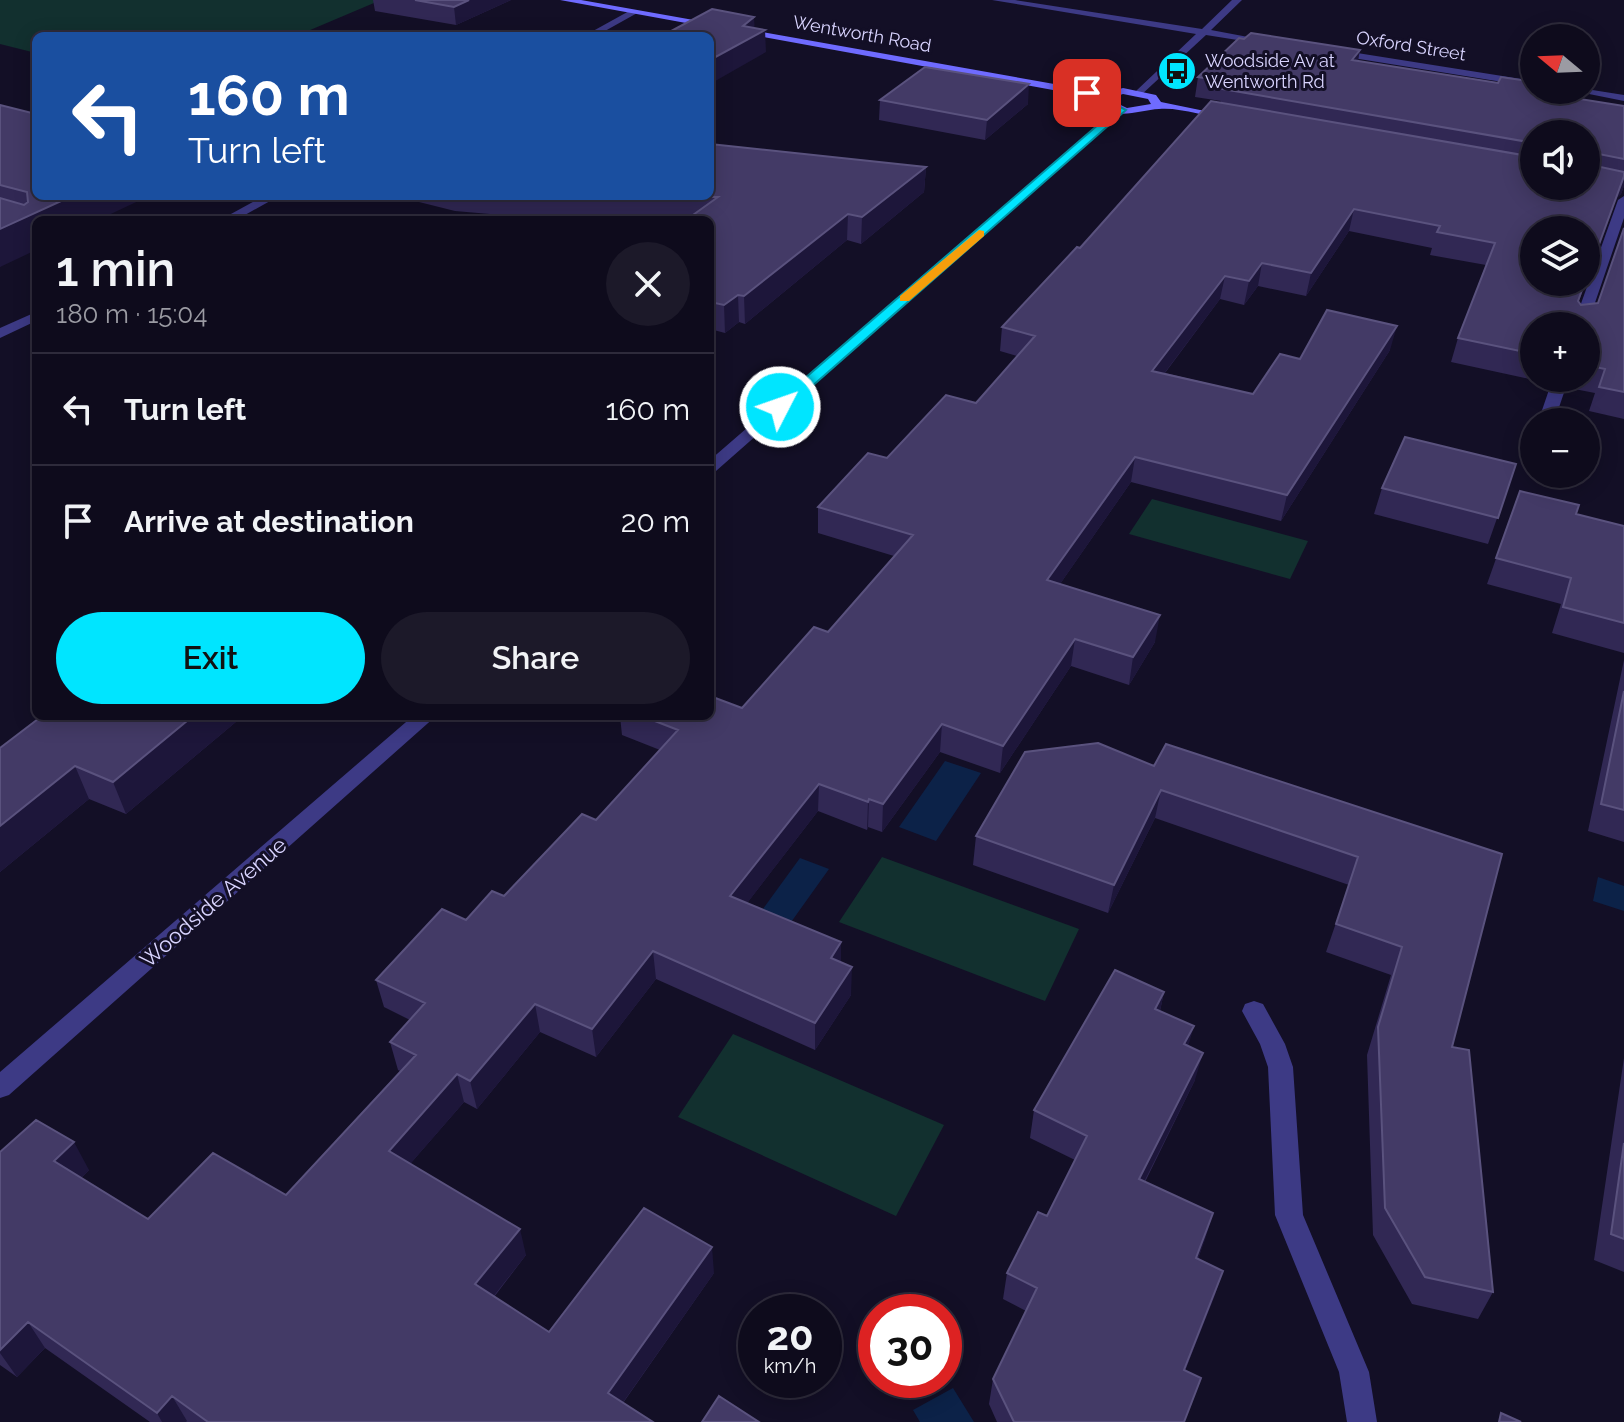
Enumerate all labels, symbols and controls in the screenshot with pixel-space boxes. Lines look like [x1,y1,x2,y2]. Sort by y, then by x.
street label: Wentworth Road [791,11,933,56]
north arrow [1520,24,1600,104]
map controls [1520,24,1600,488]
street label: Oxford Street [1355,26,1467,65]
bus stop icon: Woodside Av at Wentworth Rd [1156,50,1198,92]
place label: Woodside Av at Wentworth Rd [1205,50,1335,92]
pin [1053,59,1121,127]
text: 160 m [188,62,350,128]
icon: left [56,64,160,168]
icon: arrive [1065,71,1109,115]
button: sound [1520,120,1600,200]
text: Turn left [188,129,326,171]
button: layers [1520,216,1600,296]
text: 1 min [56,241,175,297]
button: close [606,242,690,326]
text: 180 m · 15:04 [56,299,207,329]
button: + [1520,312,1600,392]
position arrow [738,365,822,449]
icon: left [56,387,100,431]
text: Turn left [124,392,246,427]
text: 160 m [605,392,690,427]
button: − [1520,408,1600,488]
icon: arrive [56,499,100,543]
text: Arrive at destination [124,504,414,539]
text: 20 m [621,504,690,539]
button: Exit [56,612,365,704]
button: Share [381,612,690,704]
street label: Woodside Avenue [134,831,292,973]
speed limit sign: 30 [858,1294,962,1398]
text: 20 [766,1312,814,1359]
text: km/h [764,1354,816,1378]

